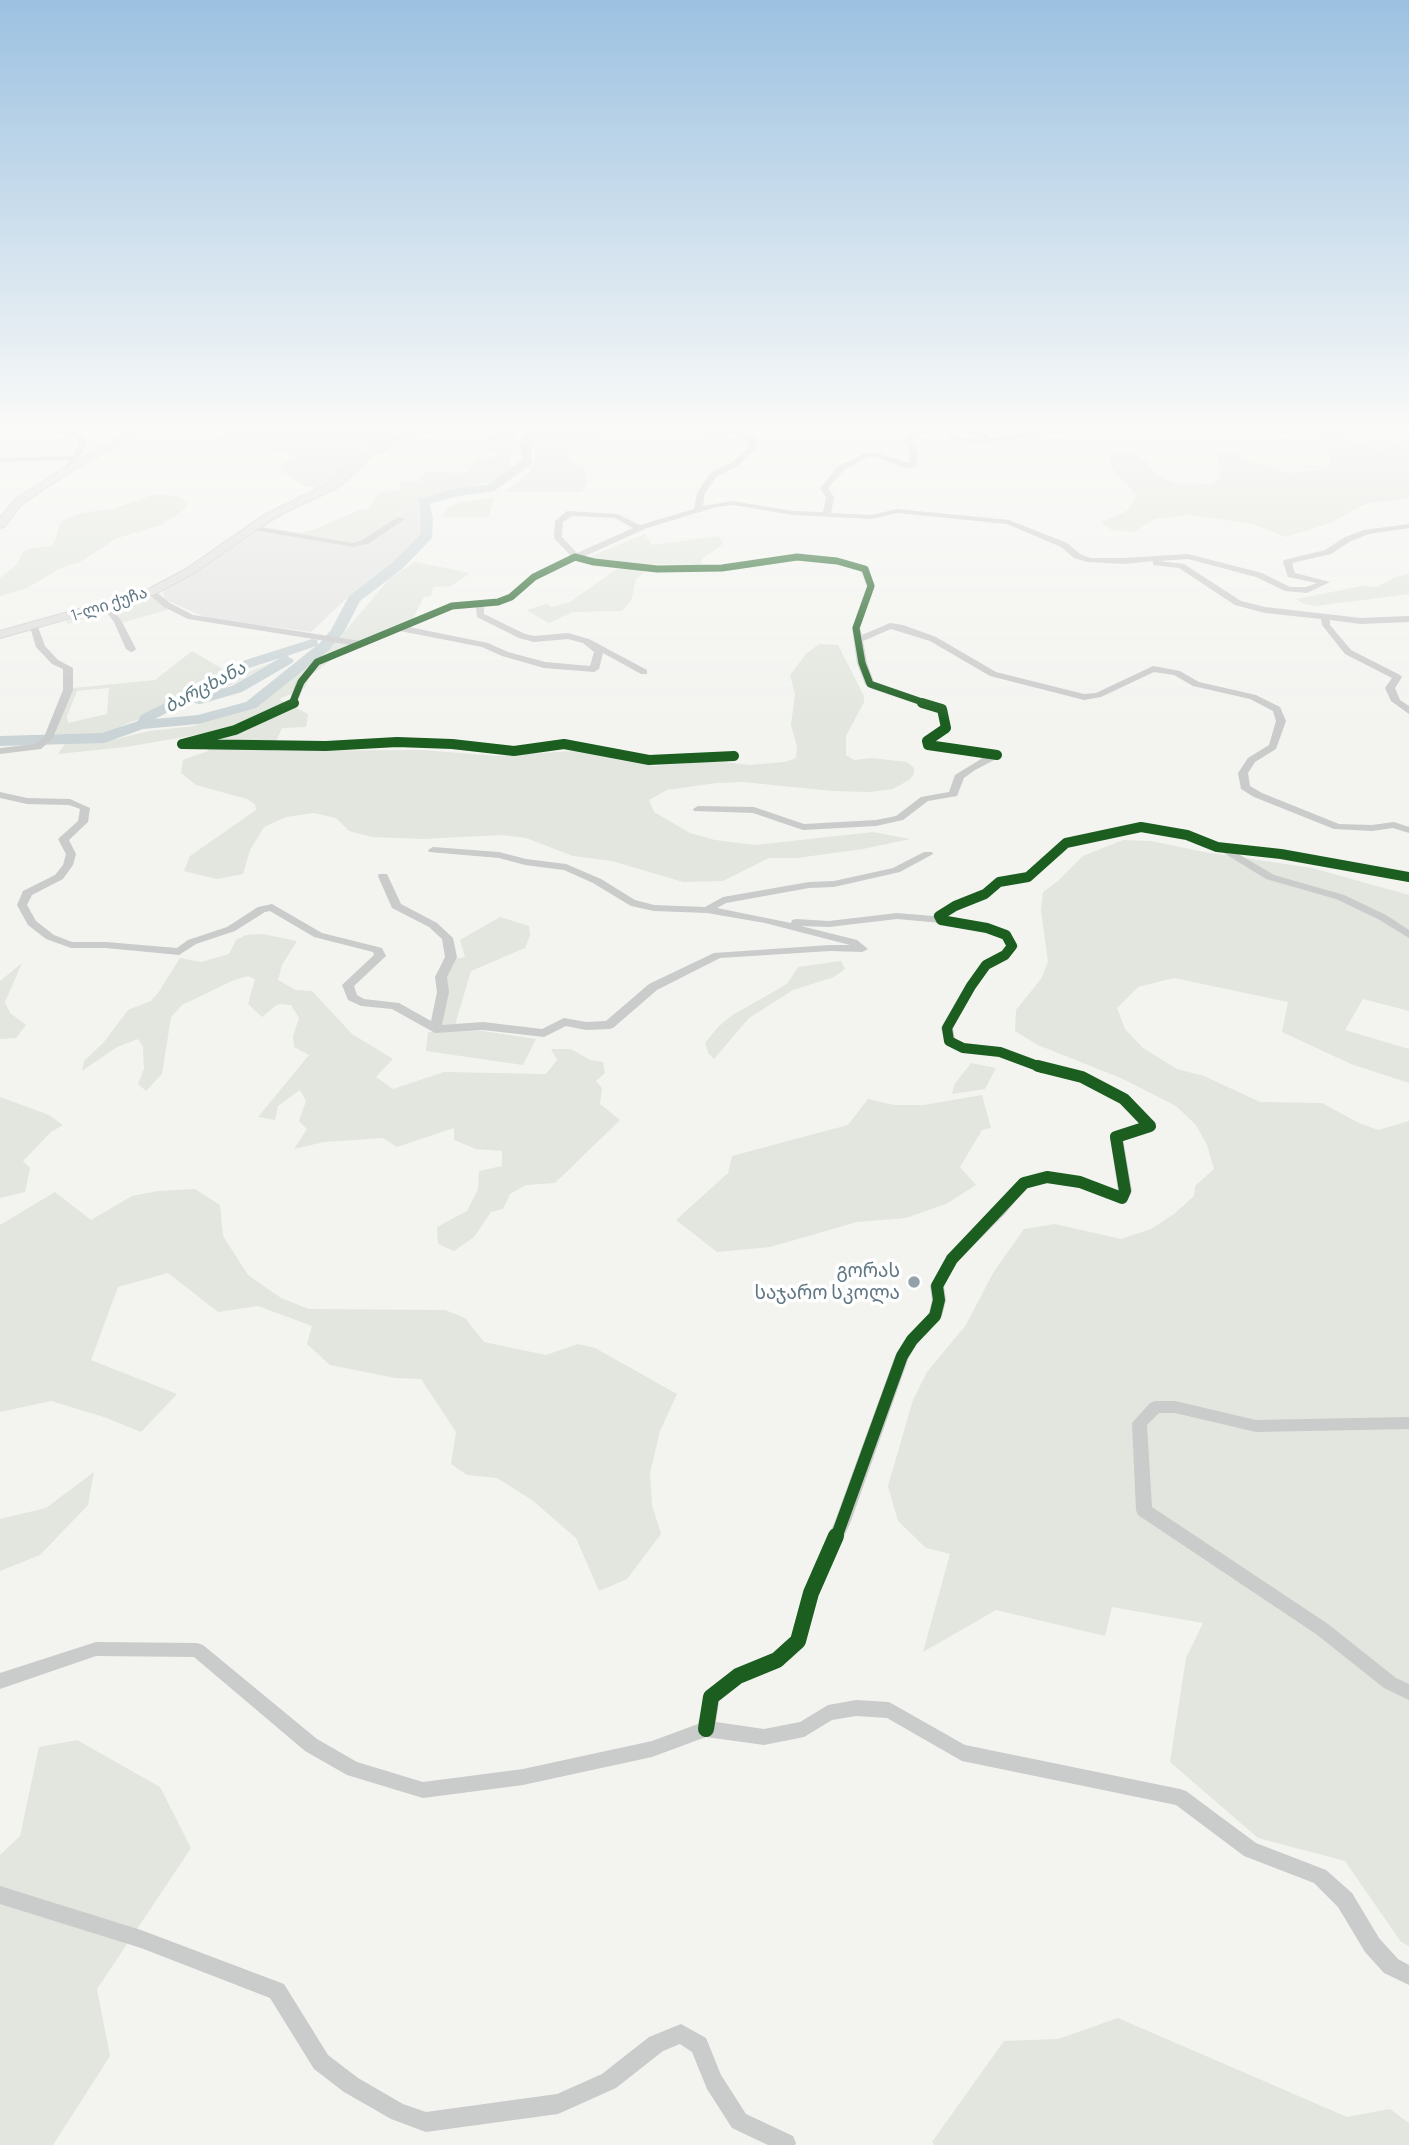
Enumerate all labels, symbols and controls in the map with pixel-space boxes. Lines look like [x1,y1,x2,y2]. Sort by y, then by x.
street label: 1-ლი ქუჩა [68,583,150,625]
water label: ბარცხანა [161,657,249,717]
place label: გორას საჯარო სკოლა [754,1260,900,1304]
marker: გორას საჯარო სკოლა [906,1274,922,1290]

